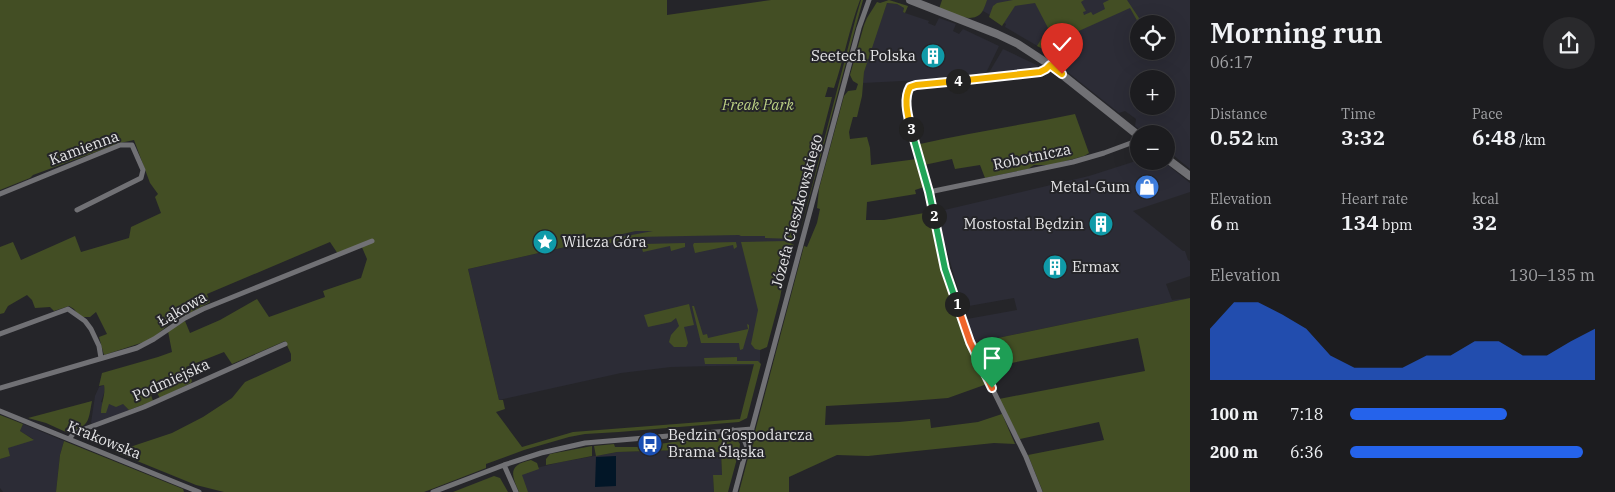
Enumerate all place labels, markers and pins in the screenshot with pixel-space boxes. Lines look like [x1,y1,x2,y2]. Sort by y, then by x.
pin [1041,23,1083,74]
building icon: Seetech Polska [920,43,946,69]
place label: Seetech Polska [811,46,916,65]
pin: 4 [946,68,970,94]
pin: 3 [898,116,924,142]
shop icon: Metal-Gum [1134,174,1160,200]
place label: Metal-Gum [1050,177,1130,196]
pin: 2 [922,204,946,228]
building icon: Mostostal Będzin [1088,211,1114,237]
place label: Mostostal Będzin [964,214,1084,233]
place icon: Wilcza Góra [532,229,558,255]
place label: Wilcza Góra [562,232,647,251]
building icon: Ermax [1042,254,1068,280]
place label: Ermax [1072,257,1119,276]
pin: 1 [944,292,970,316]
pin [971,337,1013,388]
place label: Będzin Gospodarcza Brama Śląska [668,425,813,461]
bus stop icon: Będzin Gospodarcza Brama Śląska [637,431,663,457]

